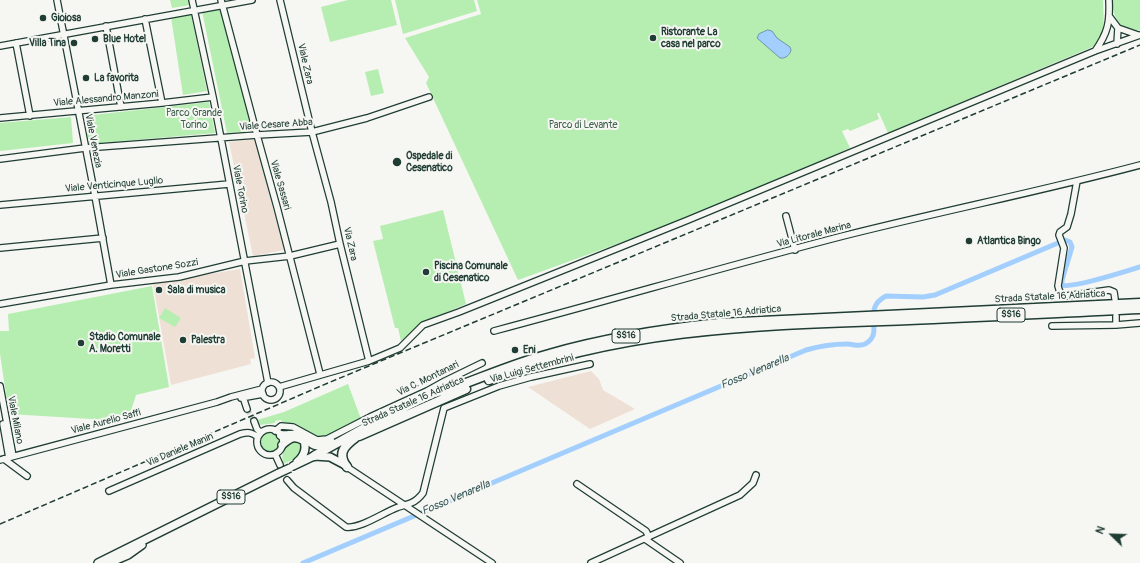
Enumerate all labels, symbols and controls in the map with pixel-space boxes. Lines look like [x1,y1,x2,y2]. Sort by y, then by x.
place label: Gioiosa [51,12,81,24]
marker: Gioiosa [38,13,48,23]
place label: Ristorante La casa nel parco [661,26,721,50]
place label: Blue Hotel [103,33,146,45]
marker: Ristorante La casa nel parco [648,33,658,43]
marker: Blue Hotel [90,34,100,44]
place label: Villa Tina [29,37,66,49]
marker: Villa Tina [69,38,79,48]
street label: Viale Zara [294,42,316,86]
place label: La favorita [94,72,139,84]
marker: La favorita [81,73,91,83]
street label: Viale Alessandro Manzoni [53,88,159,110]
park label: Parco Grande Torino [166,107,222,130]
street label: Viale Venezia [82,113,104,169]
street label: Viale Cesare Abba [239,116,313,134]
park label: Parco di Levante [549,119,617,131]
place label: Ospedale di Cesenatico [406,150,453,174]
marker: Ospedale di Cesenatico [391,156,403,168]
street label: Viale Sassari [267,159,293,211]
street label: Viale Torino [229,164,251,214]
street label: Viale Venticinque Luglio [64,175,164,195]
street label: Via Litorale Marina [775,219,853,251]
street label: Via Zara [340,226,360,262]
place label: Atlantica Bingo [977,235,1041,247]
marker: Atlantica Bingo [964,236,974,246]
street label: Viale Gastone Sozzi [115,257,199,281]
place label: Piscina Comunale di Cesenatico [434,260,508,284]
marker: Piscina Comunale di Cesenatico [421,267,431,277]
place label: Sala di musica [167,284,225,296]
marker: Sala di musica [154,285,164,295]
street label: Strada Statale 16 Adriatica [994,288,1106,306]
street label: Strada Statale 16 Adriatica [670,303,782,325]
road number: SS16 [997,308,1025,322]
road number: SS16 [612,329,640,343]
place label: Stadio Comunale A. Moretti [89,331,160,354]
place label: Palestra [191,334,225,346]
marker: Palestra [178,335,188,345]
marker: Stadio Comunale A. Moretti [76,338,86,348]
place label: Eni [523,344,536,356]
marker: Eni [510,345,520,355]
street label: Via Luigi Settembrini [489,352,575,386]
water label: Fosso Venarella [719,352,791,392]
street label: Via C. Montanari [395,359,461,399]
street label: Strada Statale 16 Adriatica [360,374,466,430]
street label: Viale Milano [4,395,26,445]
street label: Viale Aurelio Saffi [70,407,142,437]
street label: Via Daniele Manin [145,430,215,470]
water label: Fosso Venarella [420,478,492,518]
road number: SS16 [217,490,245,504]
north arrow [1092,515,1132,555]
text: N [1093,524,1108,536]

